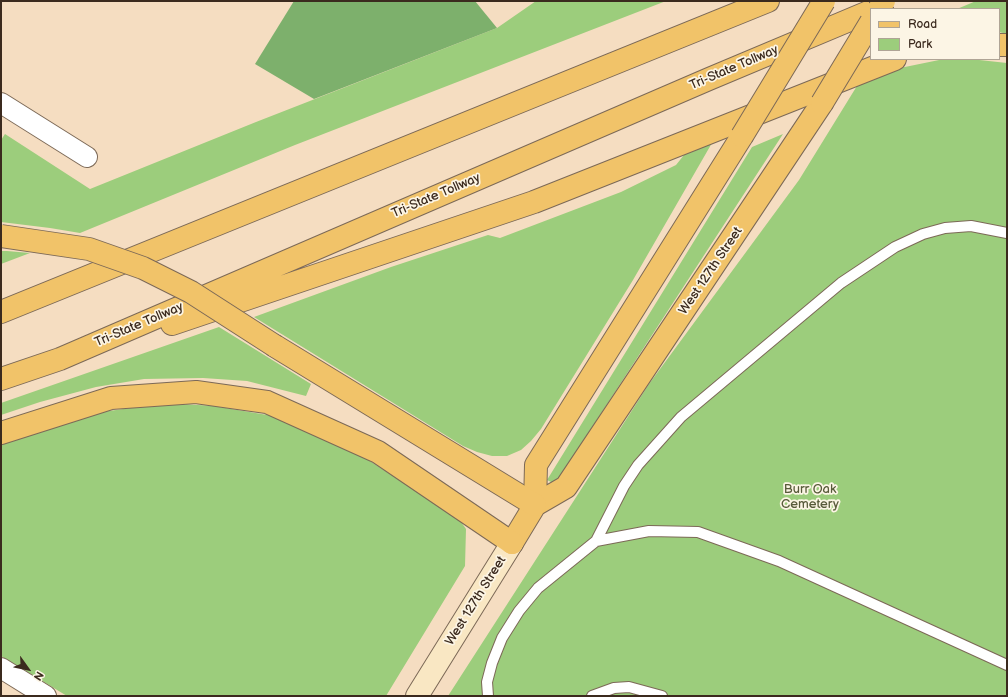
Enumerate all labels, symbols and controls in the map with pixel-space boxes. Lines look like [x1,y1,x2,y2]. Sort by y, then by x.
legend [870,8,1000,60]
text: Road [908,17,937,32]
text: Park [908,37,932,52]
street label: Tri-State Tollway [687,42,781,94]
street label: Tri-State Tollway [389,170,483,222]
street label: West 127th Street [676,224,746,318]
street label: Tri-State Tollway [92,299,186,351]
park label: Burr Oak Cemetery [781,482,839,513]
street label: West 127th Street [442,554,510,648]
north arrow [8,649,48,689]
text: N [31,669,46,683]

